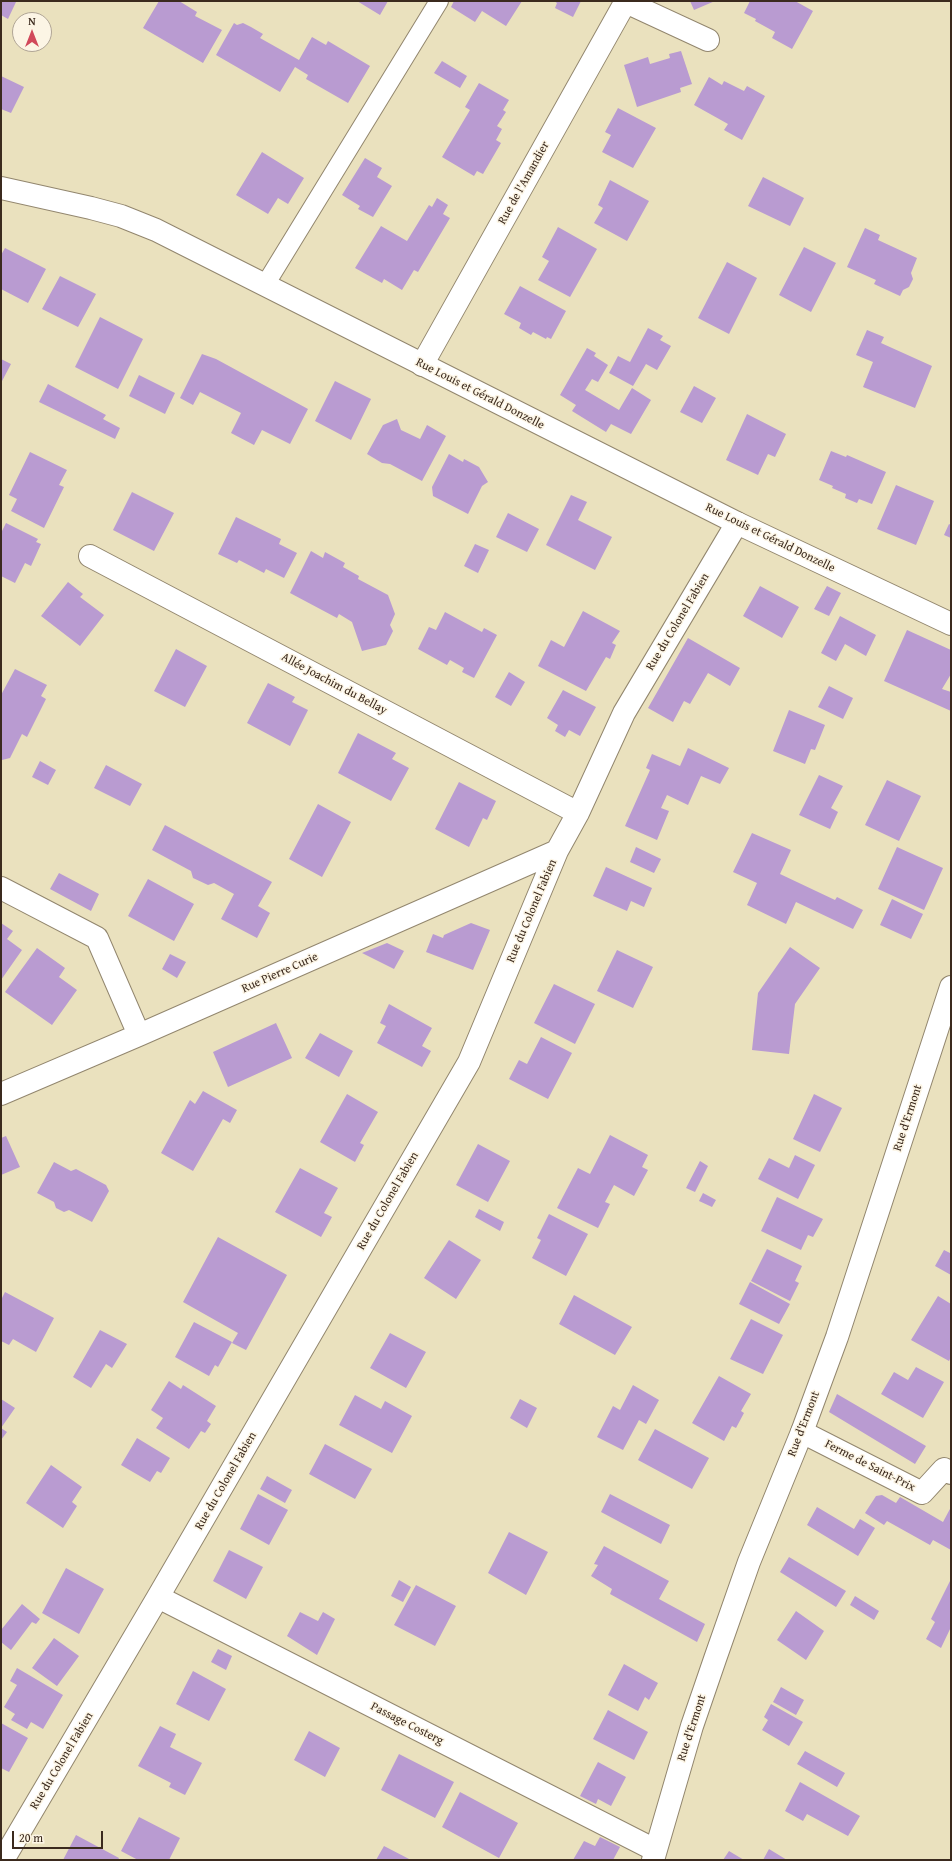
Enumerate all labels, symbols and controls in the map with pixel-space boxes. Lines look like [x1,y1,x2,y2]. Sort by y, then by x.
north arrow [12,12,52,52]
text: N [28,13,36,29]
street label: Rue de l'Amandier [495,139,553,227]
street label: Rue Louis et Gérald Donzelle [413,355,547,433]
street label: Rue Louis et Gérald Donzelle [703,500,837,576]
street label: Rue du Colonel Fabien [643,571,713,673]
street label: Allée Joachim du Bellay [279,650,389,718]
street label: Rue du Colonel Fabien [504,857,560,965]
street label: Rue Pierre Curie [240,950,320,996]
street label: Rue d'Ermont [890,1083,926,1153]
street label: Rue du Colonel Fabien [354,1149,422,1253]
street label: Rue d'Ermont [785,1389,823,1459]
street label: Rue du Colonel Fabien [192,1429,260,1533]
street label: Ferme de Saint-Prix [822,1437,918,1495]
street label: Rue d'Ermont [674,1693,710,1763]
street label: Passage Costerg [368,1699,446,1749]
street label: Rue du Colonel Fabien [27,1710,97,1812]
scale bar [14,1823,105,1849]
text: 20 m [19,1829,43,1846]

